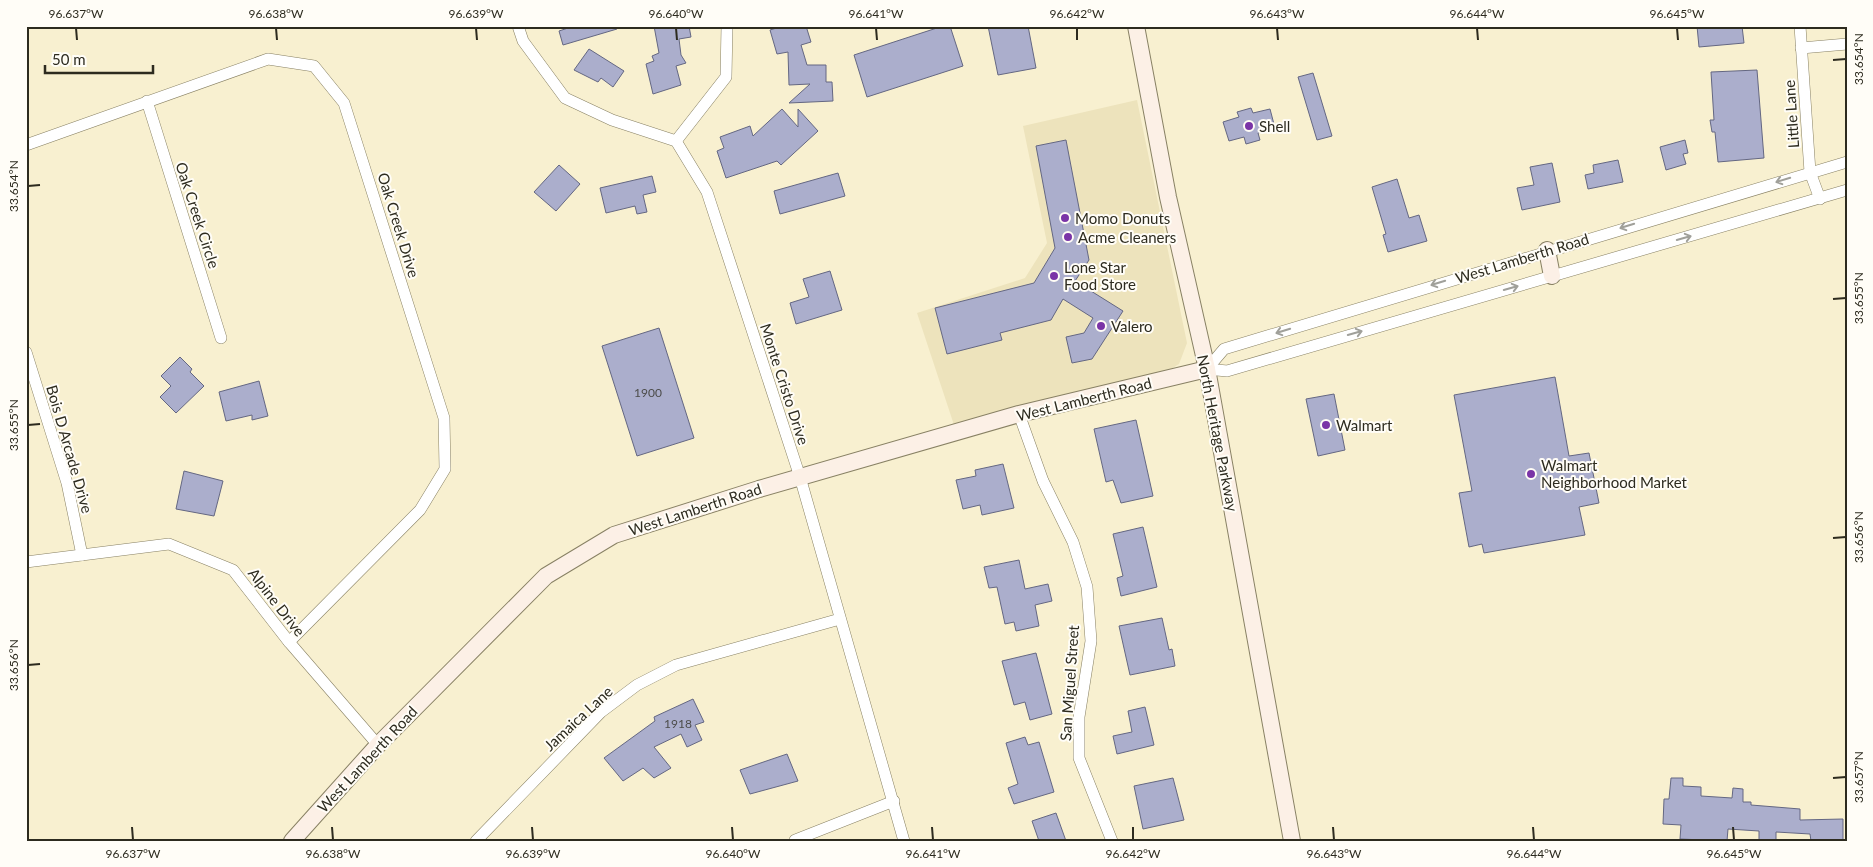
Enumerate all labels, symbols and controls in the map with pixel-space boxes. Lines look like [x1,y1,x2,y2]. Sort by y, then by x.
text: 96.637°W [48,6,104,21]
text: 96.638°W [248,6,304,21]
text: 96.639°W [448,6,504,21]
text: 96.640°W [648,6,704,21]
text: 96.641°W [848,6,904,21]
text: 96.642°W [1049,6,1105,21]
text: 96.643°W [1249,6,1305,21]
text: 96.644°W [1449,6,1505,21]
text: 96.645°W [1649,6,1705,21]
text: 33.654°N [1851,33,1866,85]
scale bar [45,42,152,74]
text: 50 m [52,50,86,68]
street label: Little Lane [1780,79,1802,149]
place label: Shell [1259,117,1290,135]
marker: Shell [1243,120,1255,132]
text: 33.654°N [6,160,21,212]
street label: Oak Creek Circle [172,160,224,270]
street label: Oak Creek Drive [374,170,424,280]
one-way arrow [1775,175,1791,185]
place label: Momo Donuts [1075,209,1170,227]
marker: Momo Donuts [1059,212,1071,224]
one-way arrow [1620,222,1636,232]
place label: Acme Cleaners [1078,228,1176,246]
street label: West Lamberth Road [1453,229,1591,287]
marker: Acme Cleaners [1062,231,1074,243]
one-way arrow [1676,232,1692,242]
place label: Lone Star Food Store [1064,258,1136,293]
marker: Lone Star Food Store [1048,270,1060,282]
text: 33.655°N [1851,272,1866,324]
one-way arrow [1431,279,1447,289]
one-way arrow [1503,283,1519,292]
place label: Valero [1111,317,1153,335]
marker: Valero [1095,320,1107,332]
street label: Monte Cristo Drive [757,321,813,447]
one-way arrow [1275,326,1291,336]
one-way arrow [1347,328,1363,338]
street label: North Heritage Parkway [1194,353,1242,513]
street label: West Lamberth Road [1015,374,1153,424]
street label: Bois D Arcade Drive [43,383,97,515]
house number: 1900 [634,385,662,400]
text: 33.655°N [6,399,21,451]
place label: Walmart [1336,416,1393,434]
marker: Walmart [1320,419,1332,431]
place label: Walmart Neighborhood Market [1541,456,1688,491]
marker: Walmart Neighborhood Market [1525,468,1537,480]
street label: West Lamberth Road [626,479,764,539]
text: 33.656°N [1851,511,1866,563]
street label: Alpine Drive [245,564,309,640]
street label: San Miguel Street [1056,624,1082,742]
text: 33.656°N [6,639,21,691]
street label: Jamaica Lane [540,682,616,754]
street label: West Lamberth Road [313,702,421,816]
house number: 1918 [664,716,692,731]
text: 33.657°N [1851,751,1866,803]
text: 96.637°W [105,846,161,861]
text: 96.638°W [305,846,361,861]
text: 96.639°W [505,846,561,861]
text: 96.640°W [705,846,761,861]
text: 96.641°W [905,846,961,861]
text: 96.642°W [1105,846,1161,861]
text: 96.643°W [1306,846,1362,861]
text: 96.644°W [1506,846,1562,861]
text: 96.645°W [1706,846,1762,861]

